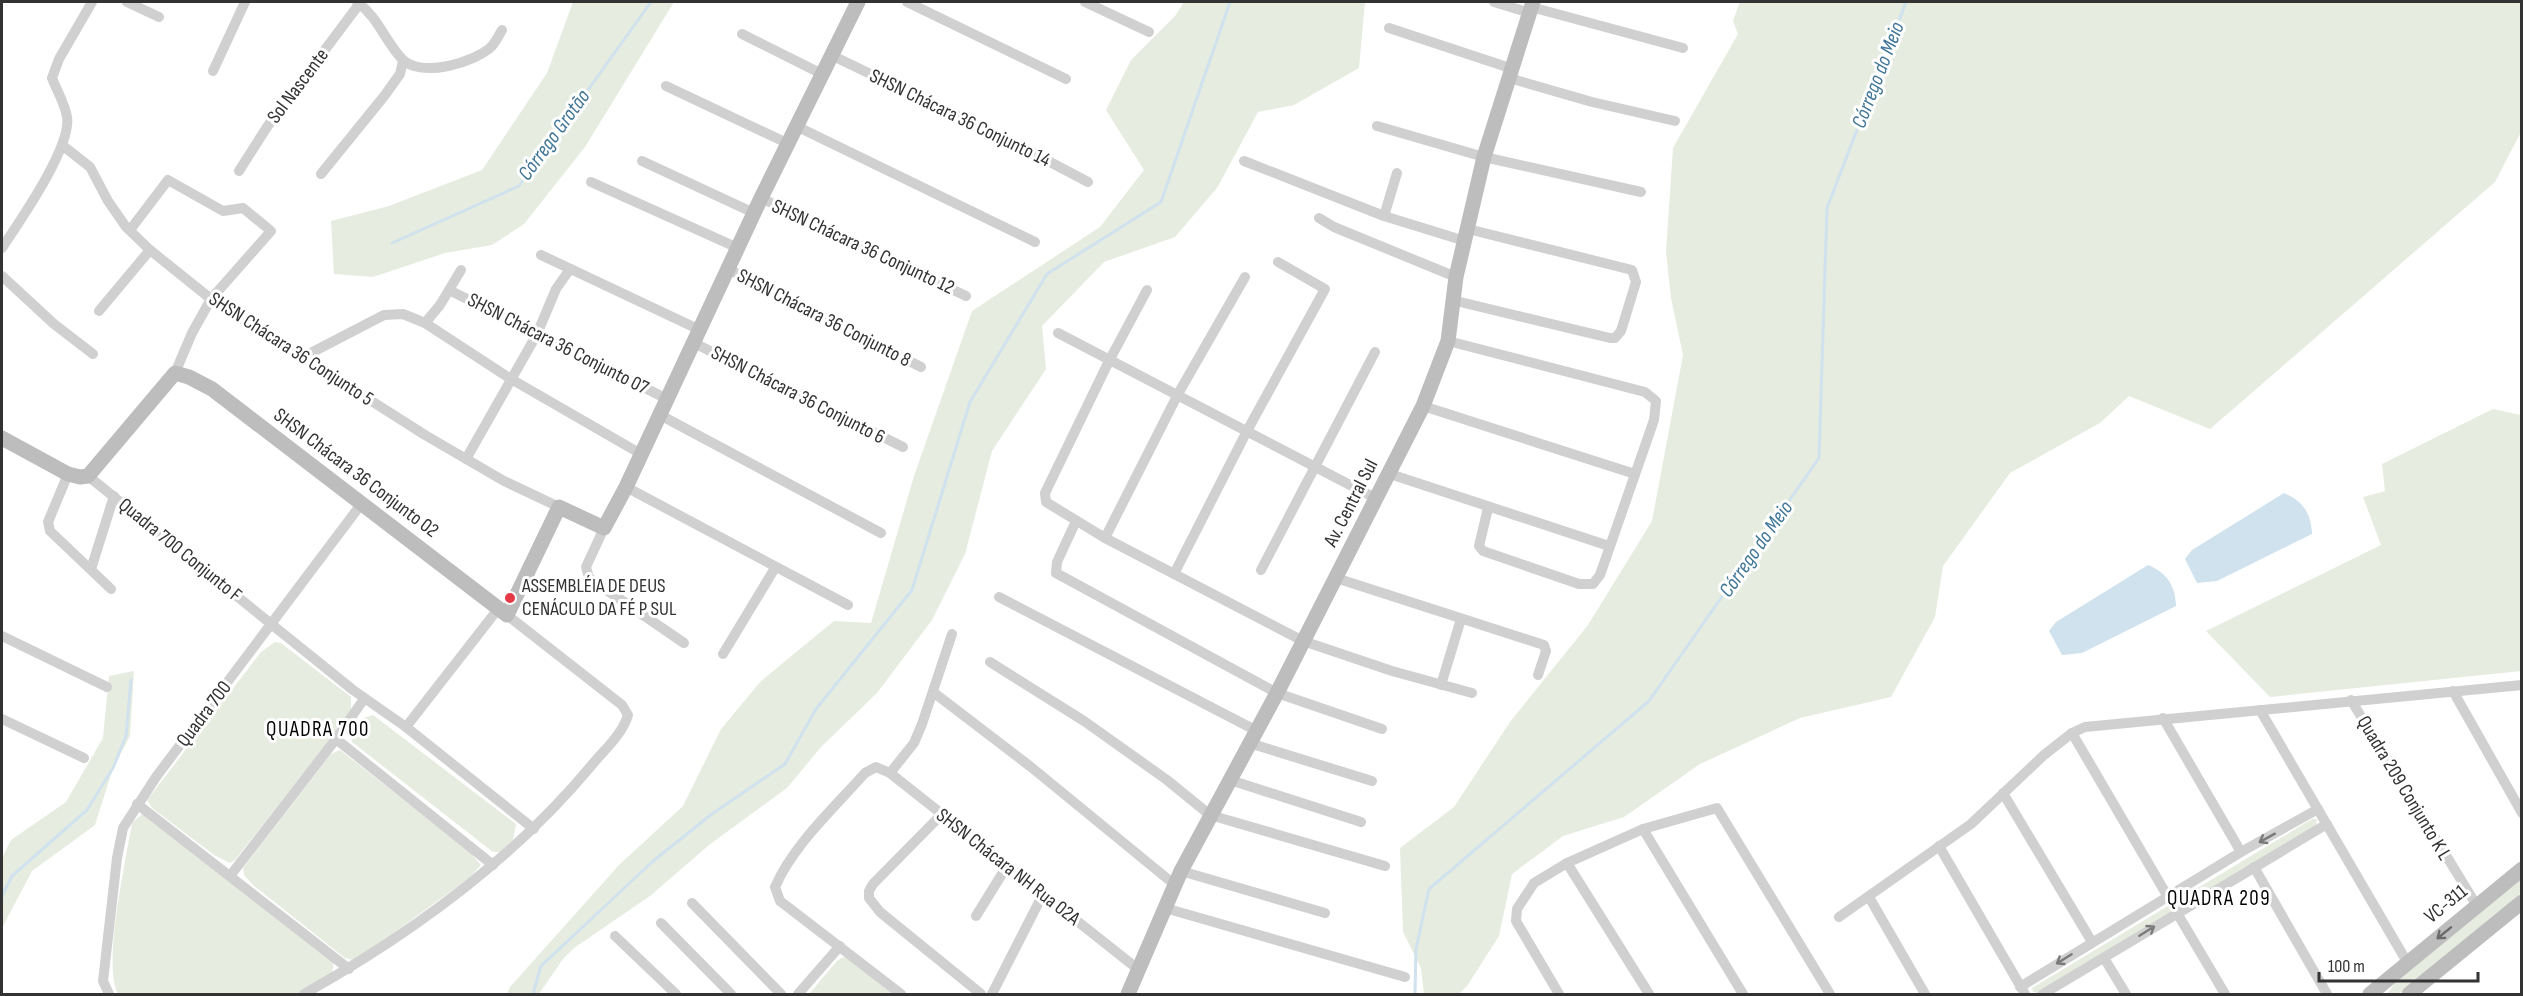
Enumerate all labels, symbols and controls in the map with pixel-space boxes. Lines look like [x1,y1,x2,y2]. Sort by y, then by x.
water label: Córrego do Meio [1846,18,1910,132]
street label: Sol Nascente [262,44,334,128]
street label: SHSN Chácara 36 Conjunto 14 [866,64,1054,172]
water label: Córrego Grotão [513,84,596,185]
street label: SHSN Chácara 36 Conjunto 12 [768,194,958,300]
street label: SHSN Chácara 36 Conjunto 8 [733,264,915,372]
street label: SHSN Chácara 36 Conjunto 5 [204,287,378,411]
street label: SHSN Chácara 36 Conjunto 07 [463,288,653,400]
street label: SHSN Chácara 36 Conjunto 6 [707,341,889,449]
street label: SHSN Chácara 36 Conjunto 02 [269,403,443,543]
street label: Av. Central Sul [1318,455,1383,552]
street label: Quadra 700 Conjunto F [113,493,247,607]
water label: Córrego do Meio [1714,496,1799,602]
place label: ASSEMBLÉIA DE DEUS CENÁCULO DA FÉ P SUL [521,574,677,621]
marker: ASSEMBLÉIA DE DEUS CENÁCULO DA FÉ P SUL [503,591,517,605]
street label: Quadra 700 [171,676,237,752]
street label: Quadra 209 Conjunto K L [2352,712,2457,865]
district label: QUADRA 700 [266,717,370,742]
street label: SHSN Chácara NH Rua 02A [931,803,1085,931]
one-way arrow [2259,833,2277,844]
street label: VC-311 [2420,880,2472,928]
district label: QUADRA 209 [2167,886,2271,911]
one-way arrow [2138,925,2155,937]
one-way arrow [2436,926,2452,939]
scale bar [2319,945,2478,983]
one-way arrow [2056,954,2073,966]
text: 100 m [2328,956,2365,977]

